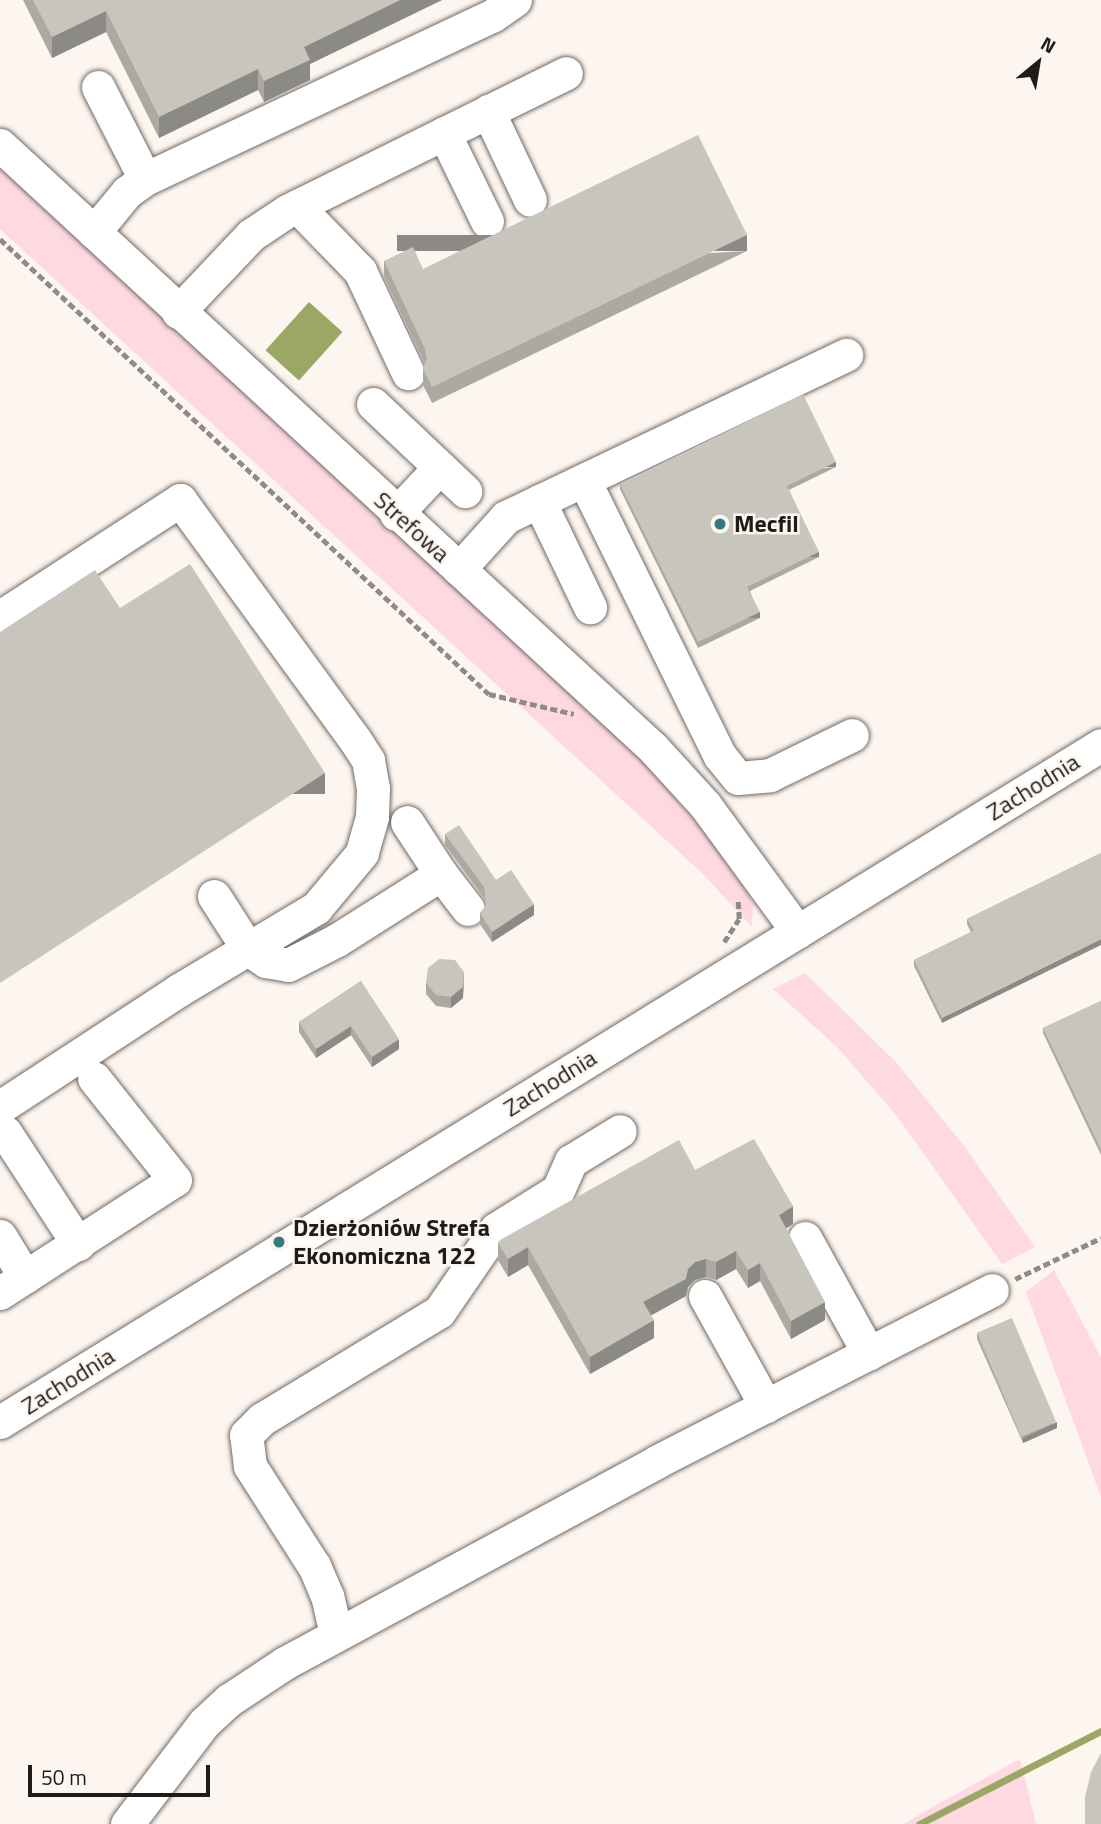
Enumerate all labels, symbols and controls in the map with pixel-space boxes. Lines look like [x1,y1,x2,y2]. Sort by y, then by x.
north arrow [1003,28,1073,98]
text: N [1036,29,1062,60]
street label: Strefowa [368,486,456,568]
place label: Mecfil [734,510,799,538]
marker: Mecfil [712,516,728,532]
street label: Zachodnia [981,747,1085,827]
street label: Zachodnia [498,1043,602,1123]
place label: Dzierżoniów Strefa Ekonomiczna 122 [293,1214,490,1270]
marker: Dzierżoniów Strefa Ekonomiczna 122 [271,1234,287,1250]
street label: Zachodnia [16,1341,120,1421]
scale bar [32,1750,214,1794]
text: 50 m [41,1761,87,1793]

